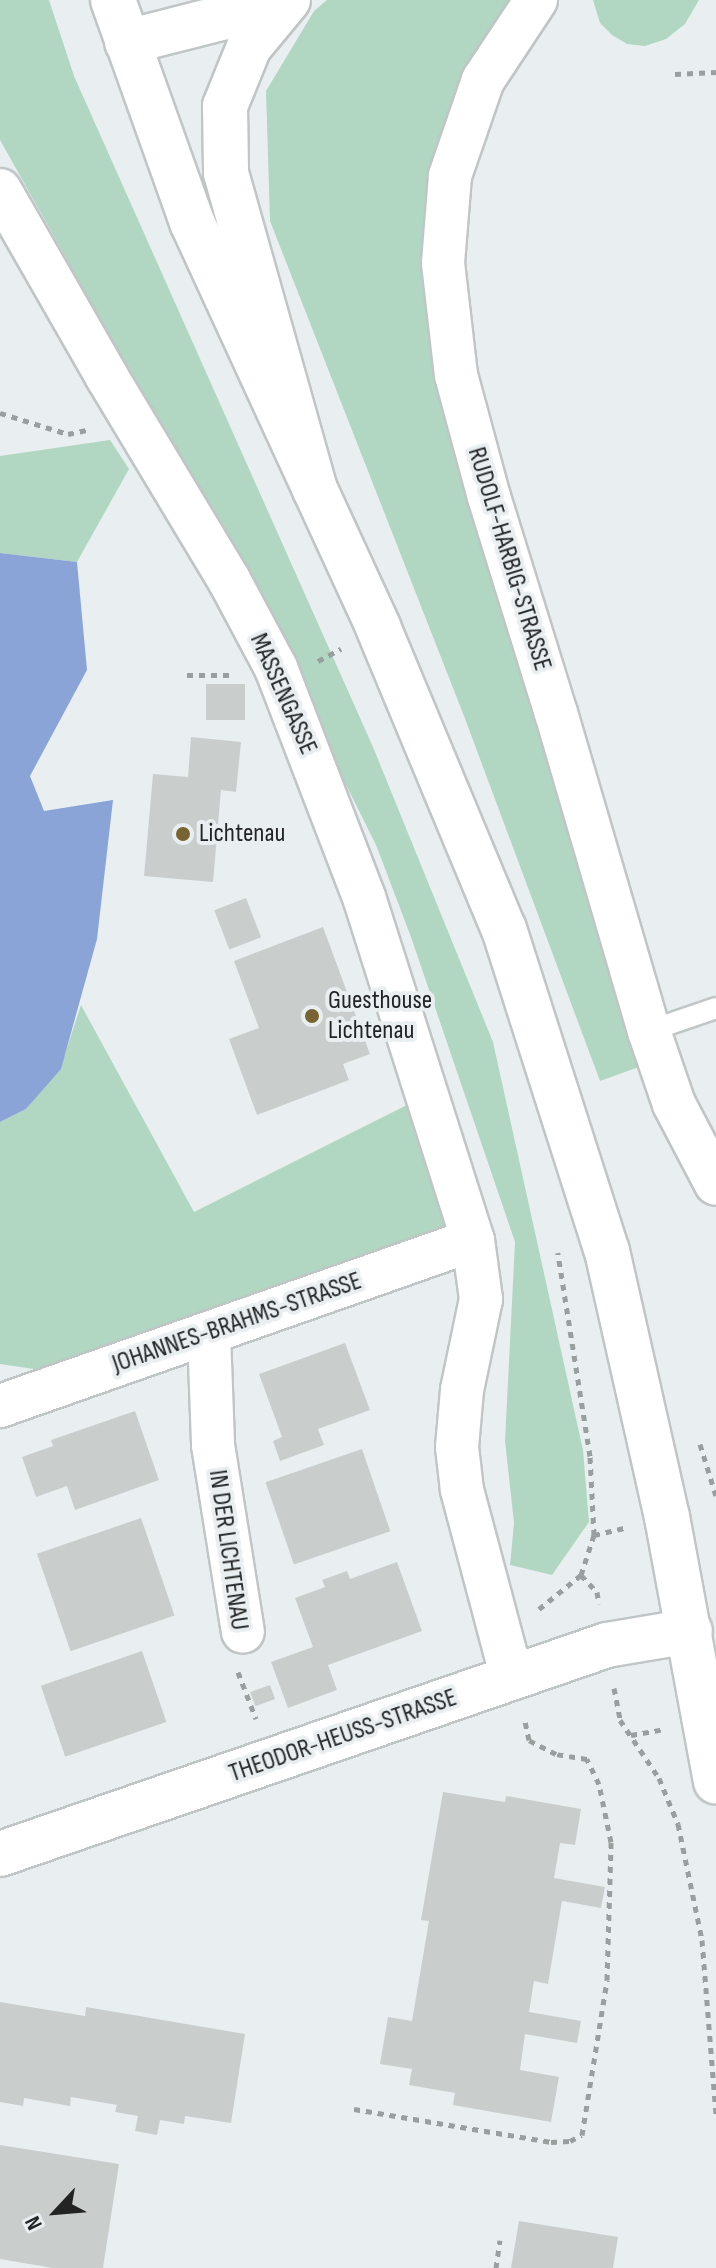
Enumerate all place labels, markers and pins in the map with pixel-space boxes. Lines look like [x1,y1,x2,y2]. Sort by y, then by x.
place label: Lichtenau [199,818,285,850]
marker: Lichtenau [174,825,192,843]
place label: Guesthouse Lichtenau [328,985,432,1046]
marker: Guesthouse Lichtenau [303,1007,321,1025]

